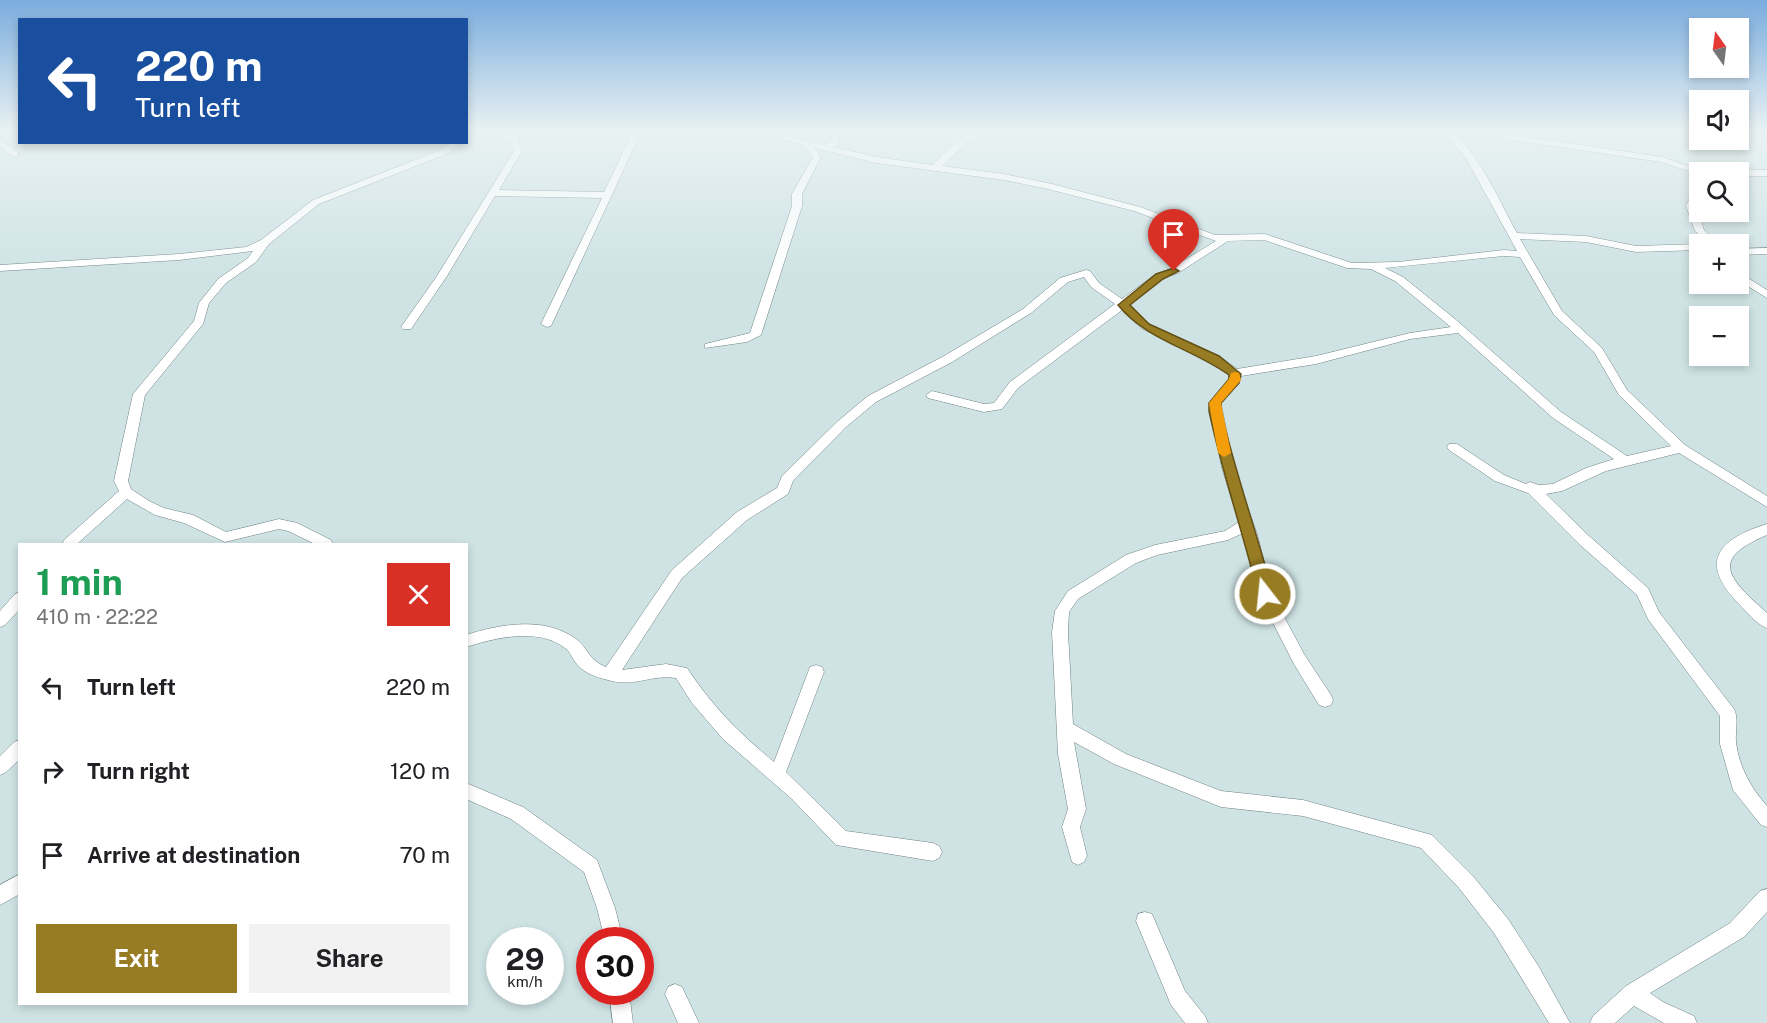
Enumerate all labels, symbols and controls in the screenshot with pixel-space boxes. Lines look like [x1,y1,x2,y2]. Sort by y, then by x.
north arrow [1689,18,1749,78]
map controls [1689,18,1749,366]
text: 220 m [135,41,263,90]
icon: left [36,42,114,120]
button: sound [1689,90,1749,150]
text: Turn left [135,91,241,123]
button: search [1689,162,1749,222]
pin [1148,209,1199,271]
icon: arrive [1157,218,1190,251]
button: + [1689,234,1749,294]
button: − [1689,306,1749,366]
text: 1 min [36,561,123,603]
position arrow [1233,562,1297,626]
button: close [387,563,450,626]
text: 410 m · 22:22 [36,605,158,629]
icon: left [36,671,69,704]
text: Turn left [87,674,176,700]
text: 220 m [386,674,450,700]
icon: right [36,755,69,788]
text: Turn right [87,758,190,784]
text: 120 m [390,758,450,784]
icon: arrive [36,839,69,872]
text: Arrive at destination [87,842,300,868]
text: 70 m [399,842,450,868]
button: Exit [36,924,237,993]
button: Share [249,924,450,993]
speed limit sign: 30 [576,927,654,1005]
text: 29 [506,941,544,977]
text: km/h [507,973,543,990]

